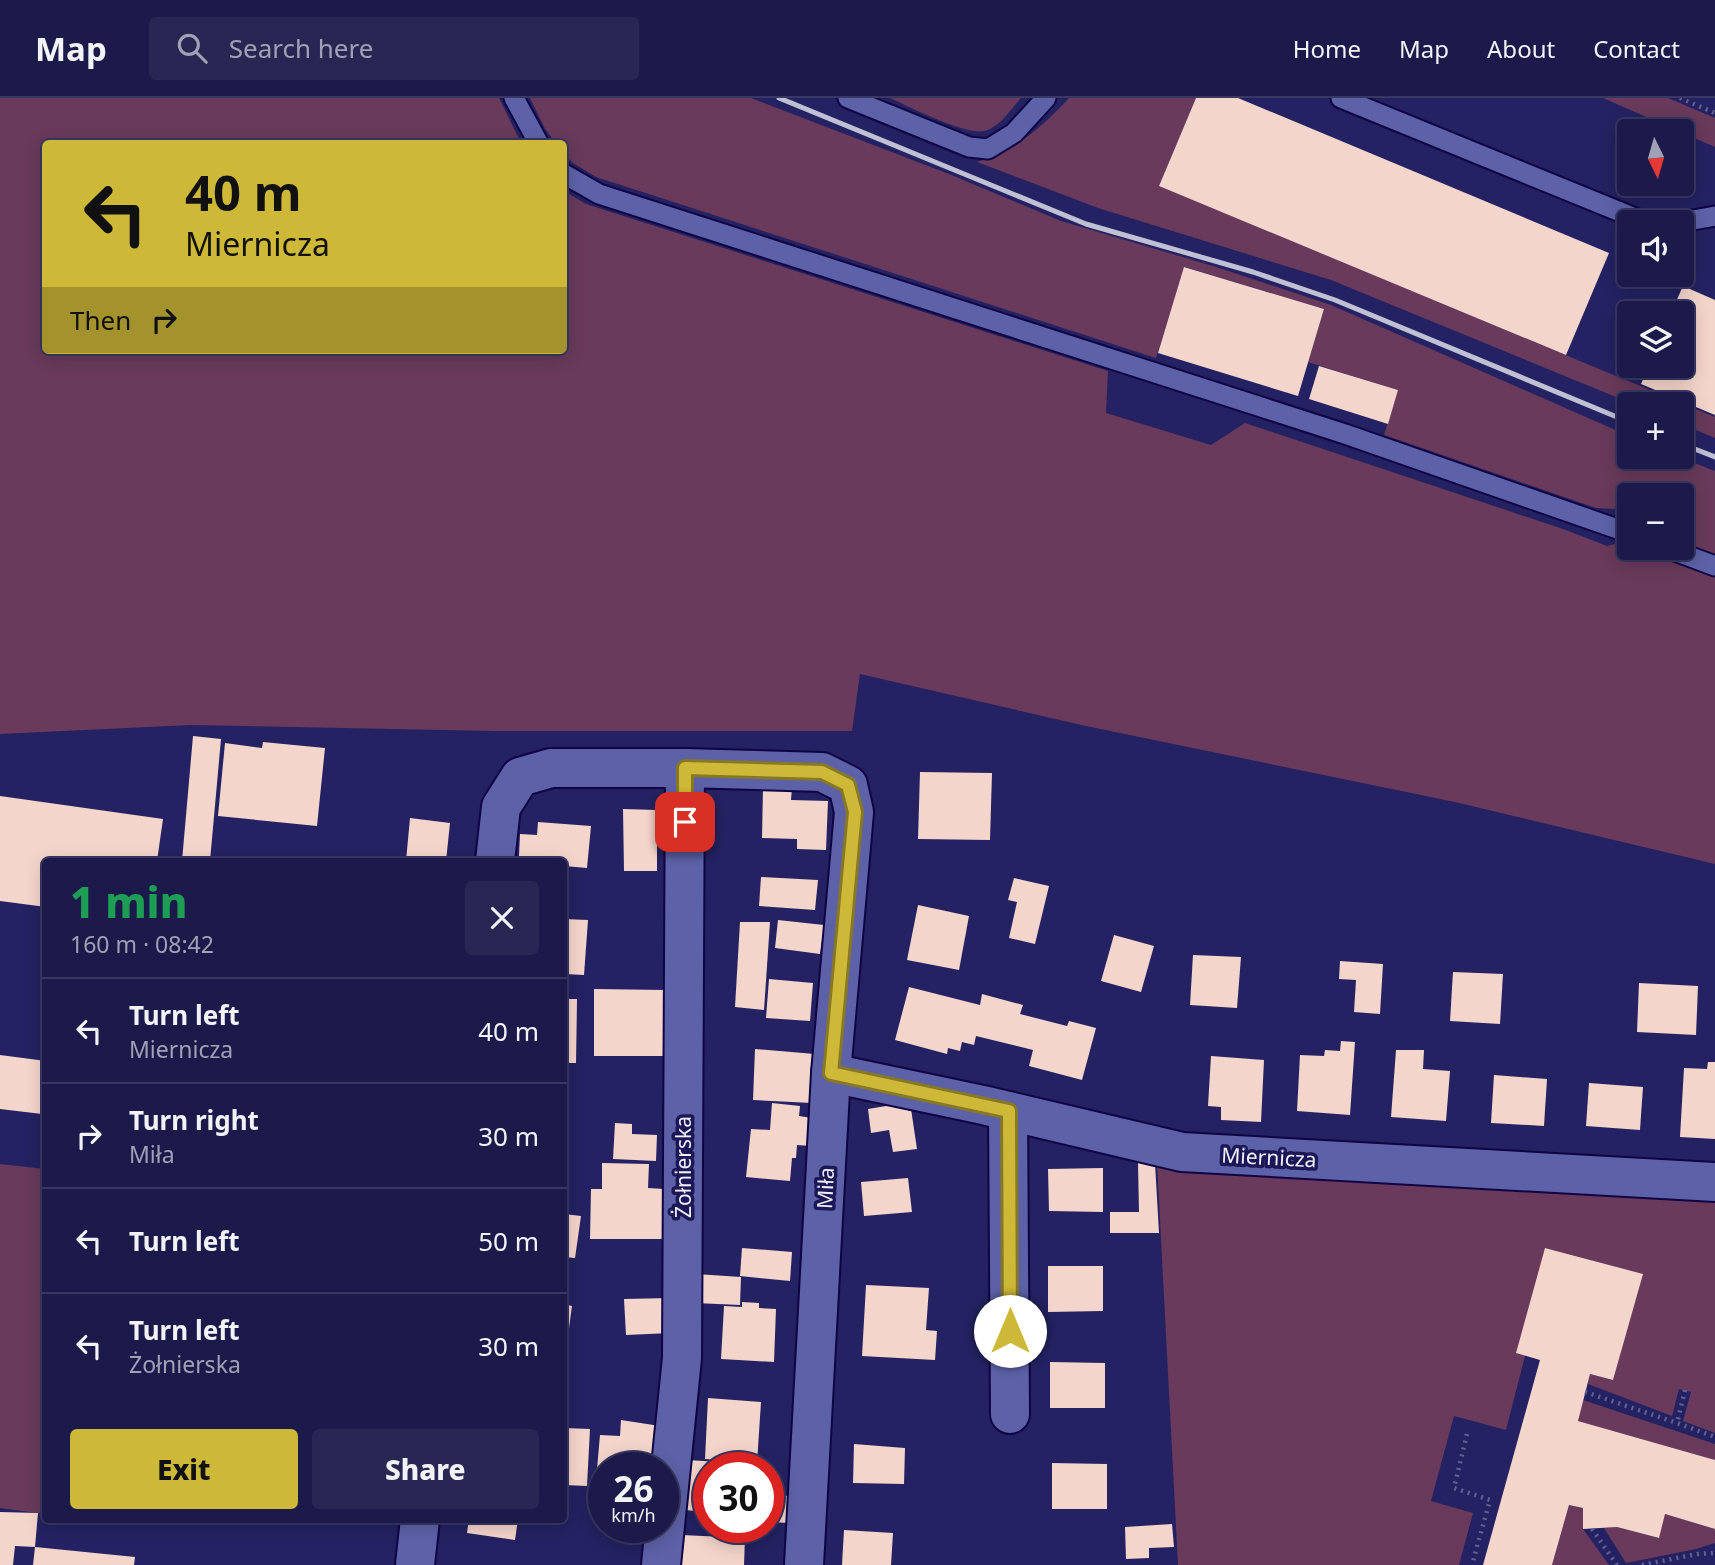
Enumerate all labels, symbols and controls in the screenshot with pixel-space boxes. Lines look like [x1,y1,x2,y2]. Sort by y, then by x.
search box [149,17,639,80]
text: Map [35,26,107,71]
icon: search [173,29,211,67]
text: Search here [229,30,373,66]
text: Home [1293,32,1361,65]
text: Map [1399,32,1449,65]
text: About [1487,32,1555,65]
text: Contact [1593,32,1680,65]
north arrow [1617,119,1694,196]
map controls [1617,119,1694,560]
text: 40 m [185,159,302,225]
icon: left [70,168,161,259]
button: sound [1617,210,1694,287]
text: Miernicza [185,222,330,265]
icon: right [145,301,183,339]
button: layers [1617,301,1694,378]
text: Then [70,302,131,338]
button: + [1617,392,1694,469]
button: − [1617,483,1694,560]
pin [655,792,715,852]
icon: arrive [666,803,704,841]
text: 1 min [70,873,187,930]
button: close [465,881,539,955]
text: 160 m · 08:42 [70,928,214,960]
text: Turn left [129,997,240,1033]
icon: left [70,1012,108,1050]
text: 40 m [478,1013,539,1049]
text: Miernicza [129,1033,233,1065]
text: Turn right [129,1102,259,1138]
street label: Żołnierska [669,1116,697,1218]
icon: right [70,1117,108,1155]
text: 30 m [478,1118,539,1154]
text: Miła [129,1138,175,1170]
street label: Miernicza [1221,1141,1317,1173]
street label: Miła [810,1166,840,1210]
icon: left [70,1222,108,1260]
text: Turn left [129,1223,240,1259]
text: 50 m [478,1223,539,1259]
position arrow [973,1294,1047,1368]
text: Turn left [129,1312,240,1348]
icon: left [70,1327,108,1365]
text: 30 m [478,1328,539,1364]
text: Żołnierska [129,1348,241,1380]
button: Exit [70,1429,298,1509]
button: Share [312,1429,539,1509]
speed limit sign: 30 [693,1452,784,1543]
text: 26 [613,1465,654,1512]
text: km/h [611,1503,656,1527]

